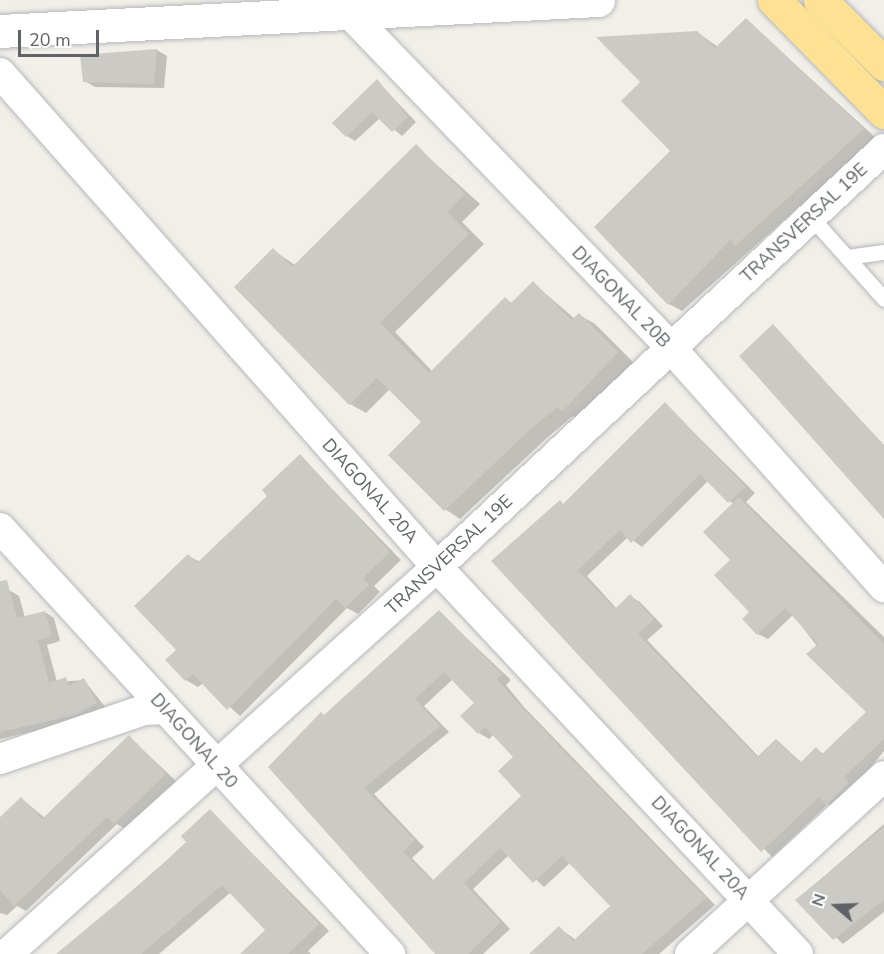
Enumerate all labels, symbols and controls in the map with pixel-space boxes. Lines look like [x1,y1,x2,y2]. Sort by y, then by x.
scale bar [21,18,102,56]
text: 20 m [29,28,71,52]
street label: TRANSVERSAL 19E [736,159,872,287]
street label: DIAGONAL 20B [567,242,675,352]
street label: DIAGONAL 20A [317,434,423,548]
street label: TRANSVERSAL 19E [381,491,517,619]
street label: DIAGONAL 20 [146,689,242,793]
street label: DIAGONAL 20A [647,792,753,904]
north arrow [806,876,866,936]
text: N [807,891,831,909]

